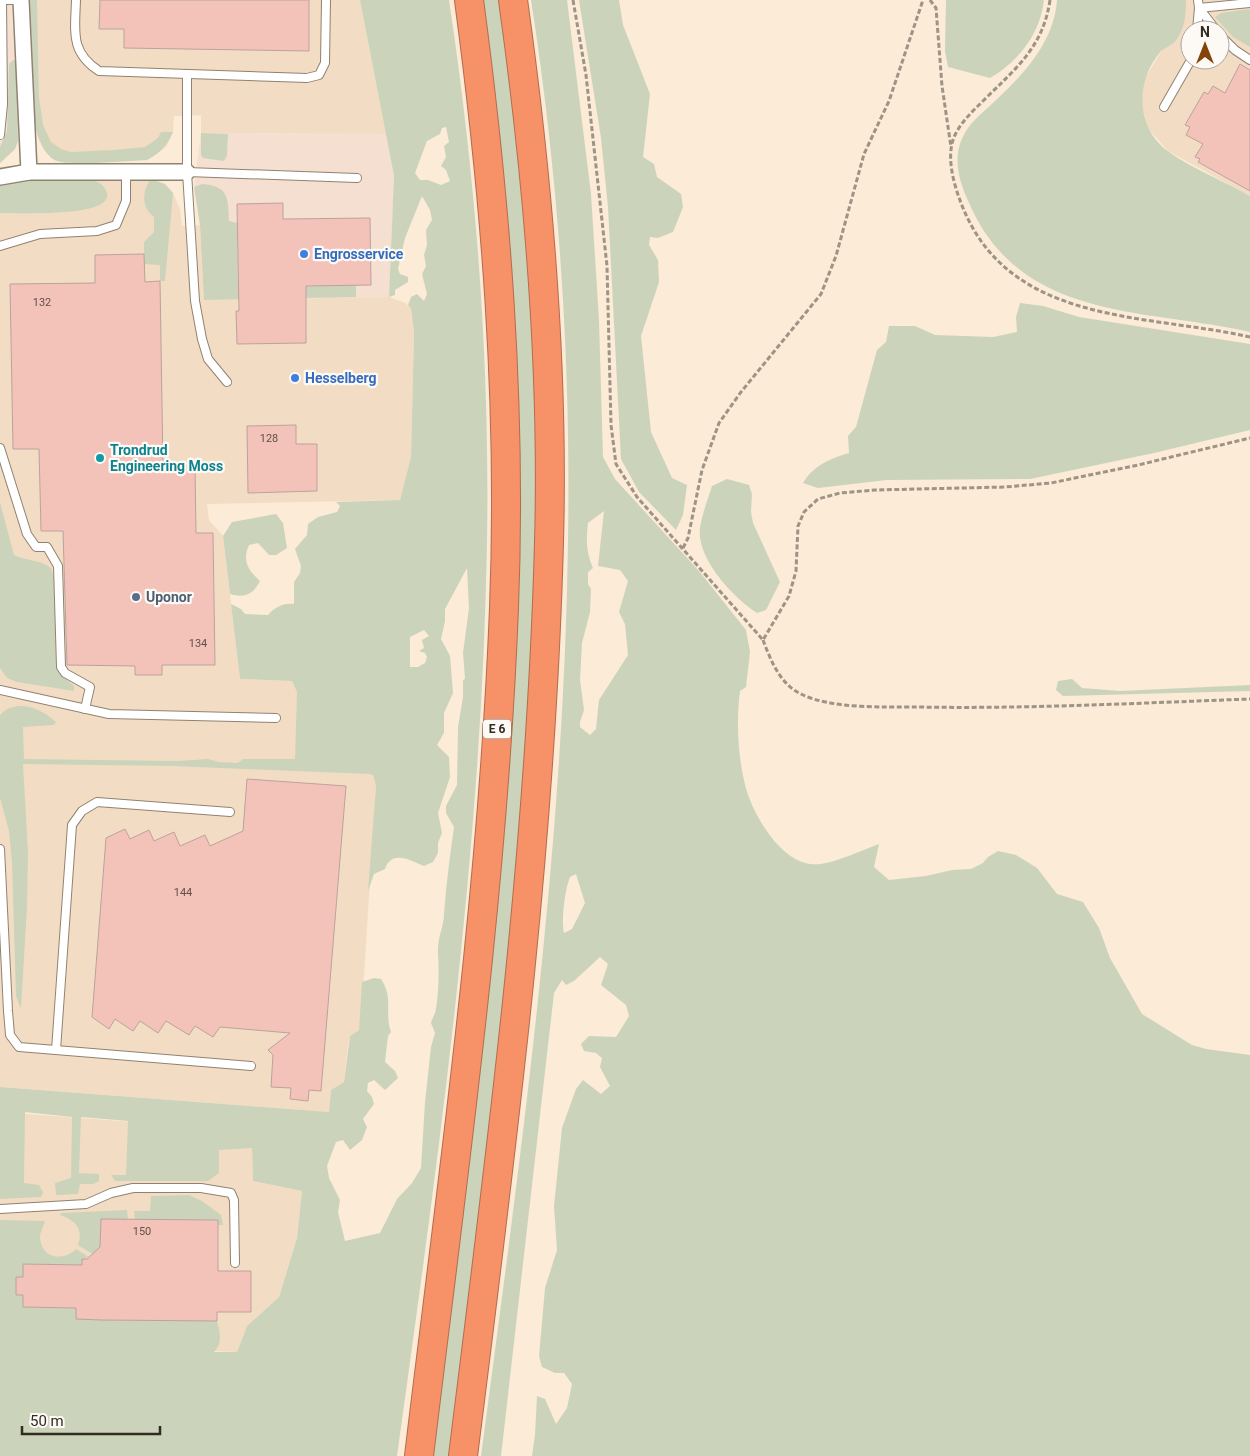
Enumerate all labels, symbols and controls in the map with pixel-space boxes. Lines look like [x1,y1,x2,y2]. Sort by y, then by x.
north arrow [1180,20,1230,70]
text: N [1200,24,1210,40]
place label: Engrosservice [314,246,404,262]
marker: Engrosservice [298,248,310,260]
house number: 132 [33,296,51,309]
place label: Hesselberg [305,370,377,386]
marker: Hesselberg [289,372,301,384]
house number: 128 [260,432,278,445]
place label: Trondrud Engineering Moss [110,442,223,474]
marker: Trondrud Engineering Moss [94,452,106,464]
place label: Uponor [146,589,192,605]
marker: Uponor [130,591,142,603]
house number: 134 [189,637,207,650]
road number: E 6 [483,720,511,739]
house number: 144 [174,886,192,899]
house number: 150 [133,1225,151,1238]
scale bar [22,1404,160,1436]
text: 50 m [30,1412,64,1430]

